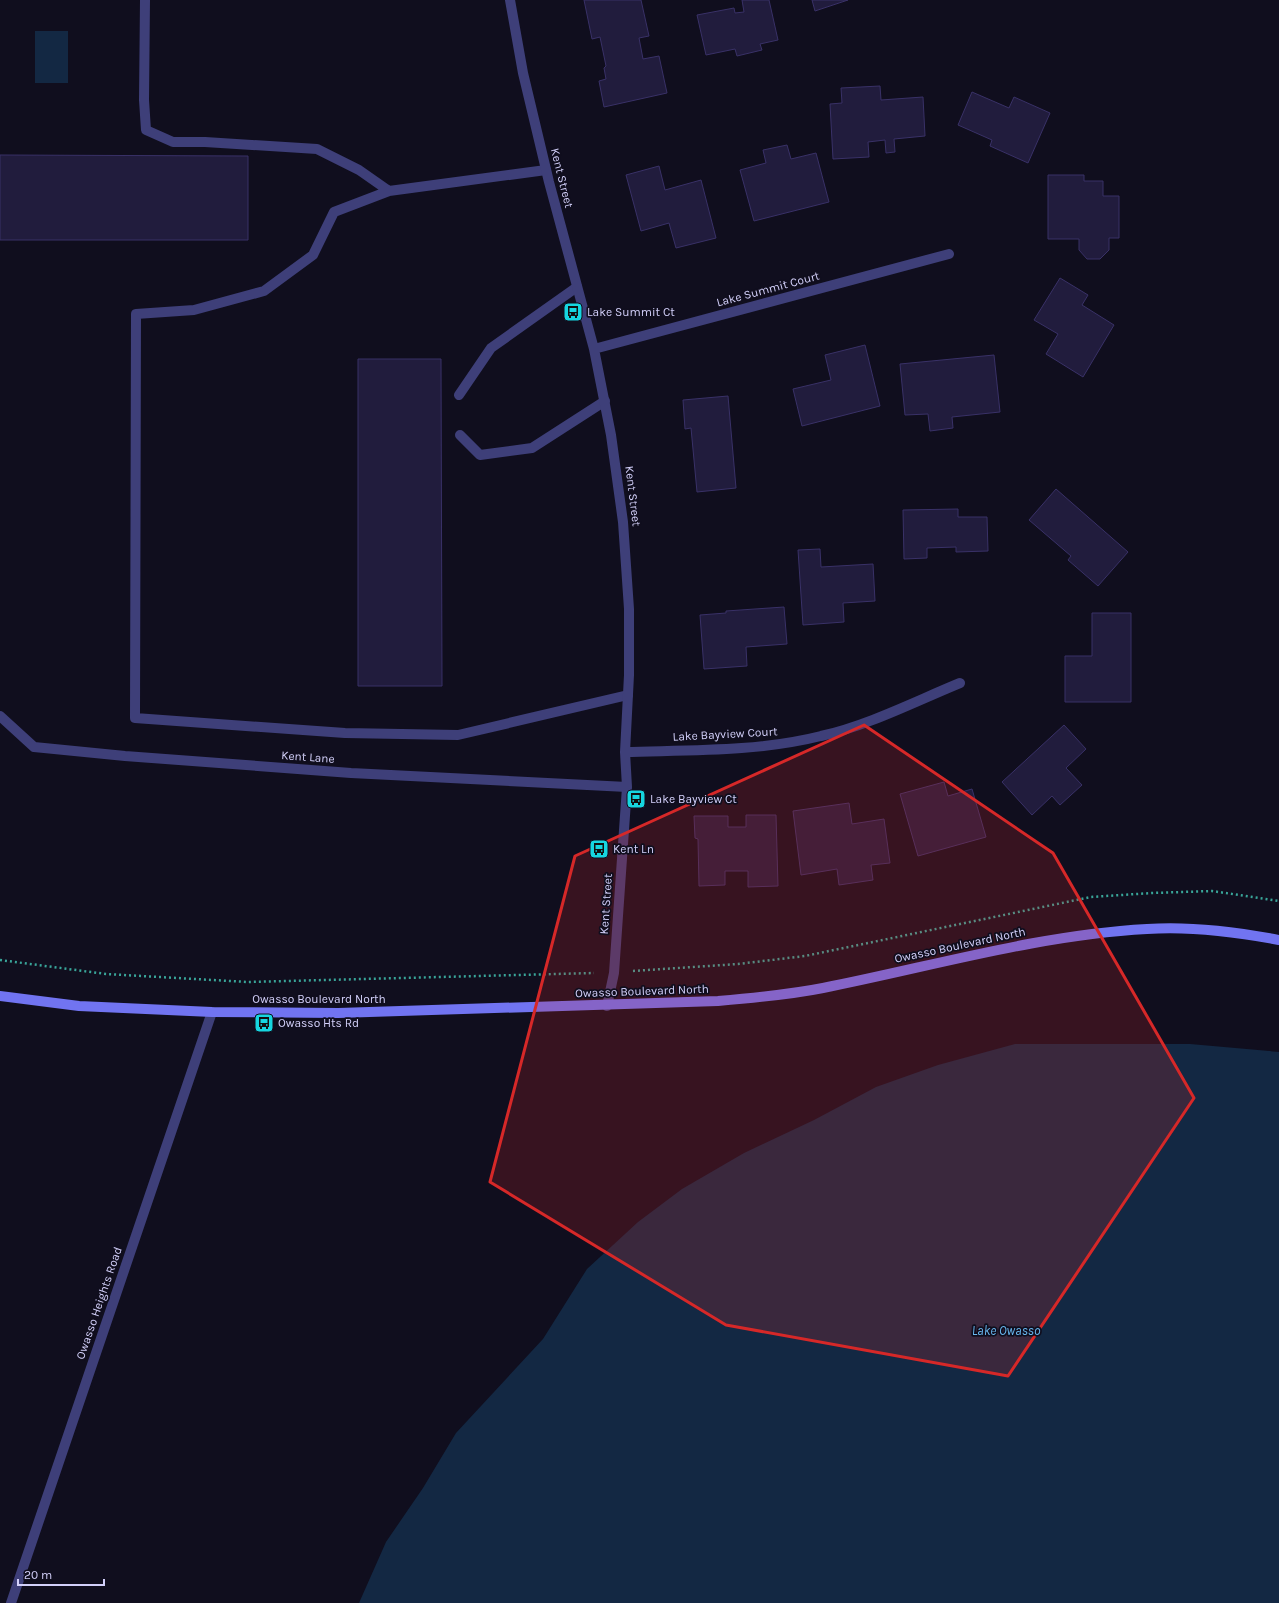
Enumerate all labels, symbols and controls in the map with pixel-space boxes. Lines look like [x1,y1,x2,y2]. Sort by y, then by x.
street label: Kent Street [548,147,576,210]
street label: Lake Summit Court [715,268,821,309]
bus stop icon: Lake Summit Ct [562,301,584,323]
place label: Lake Summit Ct [587,305,675,319]
street label: Kent Street [622,465,644,528]
street label: Lake Bayview Court [672,724,778,744]
street label: Kent Lane [281,748,335,766]
bus stop icon: Lake Bayview Ct [625,788,647,810]
place label: Lake Bayview Ct [650,792,737,806]
bus stop icon: Kent Ln [588,838,610,860]
place label: Kent Ln [613,842,654,856]
street label: Kent Street [597,873,615,935]
street label: Owasso Boulevard North [893,924,1027,966]
street label: Owasso Boulevard North [575,982,709,1000]
street label: Owasso Boulevard North [252,992,386,1006]
bus stop icon: Owasso Hts Rd [253,1012,275,1034]
place label: Owasso Hts Rd [278,1016,359,1030]
street label: Owasso Heights Road [73,1245,125,1361]
water label: Lake Owasso [972,1323,1041,1338]
scale bar [18,1561,104,1587]
text: 20 m [24,1568,52,1582]

